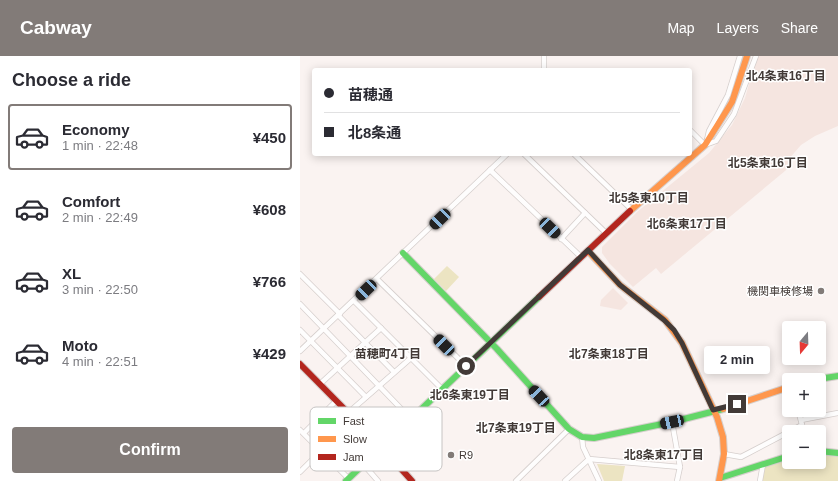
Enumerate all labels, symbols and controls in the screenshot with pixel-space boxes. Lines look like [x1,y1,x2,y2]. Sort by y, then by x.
text: Cabway [20,17,92,38]
text: Map [667,20,695,36]
text: Layers [717,20,759,36]
text: Share [781,20,818,36]
district label: 北4条東16丁目 [746,69,826,83]
text: Choose a ride [12,70,131,90]
text: 苗穂通 [348,86,393,103]
icon: car [14,119,50,155]
text: Economy [62,121,130,138]
text: 北8条通 [348,124,401,141]
text: ¥450 [253,129,286,146]
text: 1 min · 22:48 [62,138,138,153]
district label: 北5条東16丁目 [728,156,808,170]
icon: car [14,191,50,227]
district label: 北5条東10丁目 [609,191,689,205]
text: Comfort [62,193,120,210]
text: ¥608 [253,201,286,218]
car [427,206,453,232]
text: 2 min · 22:49 [62,210,138,225]
car [537,215,563,241]
district label: 北6条東17丁目 [647,217,727,231]
icon: car [14,263,50,299]
text: XL [62,265,81,282]
text: ¥766 [253,273,286,290]
car [353,277,379,303]
text: 3 min · 22:50 [62,282,138,297]
place label: 機関車検修場 [747,285,813,297]
marker: 機関車検修場 [816,286,826,296]
north arrow [782,321,826,365]
map controls [782,321,826,469]
car [431,332,457,358]
icon: car [14,335,50,371]
text: Moto [62,337,98,354]
text: ¥429 [253,345,286,362]
callout: 2 min [704,346,770,374]
district label: 苗穂町4丁目 [355,347,421,361]
district label: 北7条東18丁目 [569,347,649,361]
text: 2 min [720,352,754,367]
text: 4 min · 22:51 [62,354,138,369]
route start [457,357,475,375]
button: + [782,373,826,417]
car [526,383,552,409]
district label: 北6条東19丁目 [430,388,510,402]
route end [728,395,746,413]
legend [310,407,442,471]
car [659,414,685,430]
text: Fast [343,415,364,427]
district label: 北7条東19丁目 [476,421,556,435]
button: − [782,425,826,469]
button: Confirm [12,427,288,473]
text: Slow [343,433,367,445]
district label: 北8条東17丁目 [624,448,704,462]
place label: R9 [459,449,473,461]
marker: R9 [446,450,456,460]
text: Jam [343,451,364,463]

